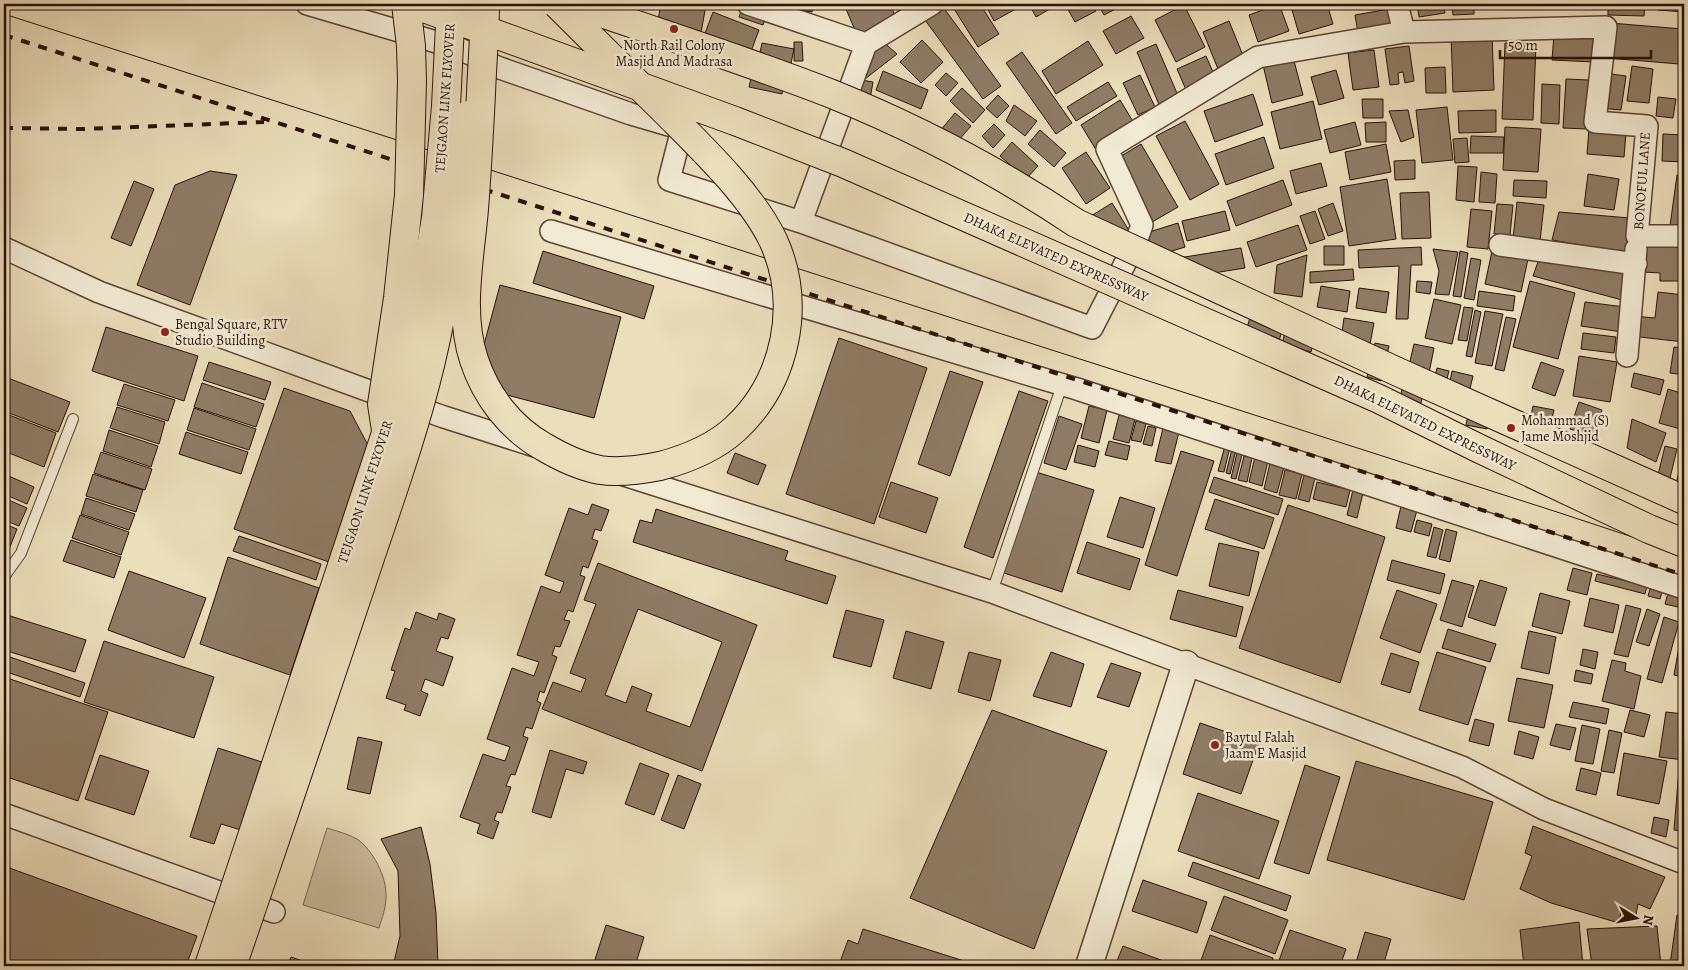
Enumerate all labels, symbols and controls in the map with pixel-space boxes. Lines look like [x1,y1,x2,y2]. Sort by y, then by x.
street label: TEJGAON LINK FLYOVER [430,22,460,173]
marker: North Rail Colony Masjid And Madrasa [668,23,680,35]
scale bar [1500,28,1652,60]
text: 50 m [1508,35,1538,55]
place label: North Rail Colony Masjid And Madrasa [615,36,733,71]
street label: BONOFUL LANE [1629,131,1655,231]
street label: DHAKA ELEVATED EXPRESSWAY [961,208,1152,307]
place label: Bengal Square, RTV Studio Building [175,315,288,350]
marker: Bengal Square, RTV Studio Building [159,326,171,338]
street label: DHAKA ELEVATED EXPRESSWAY [1331,371,1519,476]
place label: Mohammad (S) Jame Moshjid [1521,411,1609,446]
street label: TEJGAON LINK FLYOVER [333,418,397,566]
marker: Mohammad (S) Jame Moshjid [1505,422,1517,434]
place label: Baytul Falah Jaam E Masjid [1225,728,1307,763]
marker: Baytul Falah Jaam E Masjid [1209,739,1221,751]
north arrow [1610,892,1660,942]
text: N [1638,913,1659,927]

